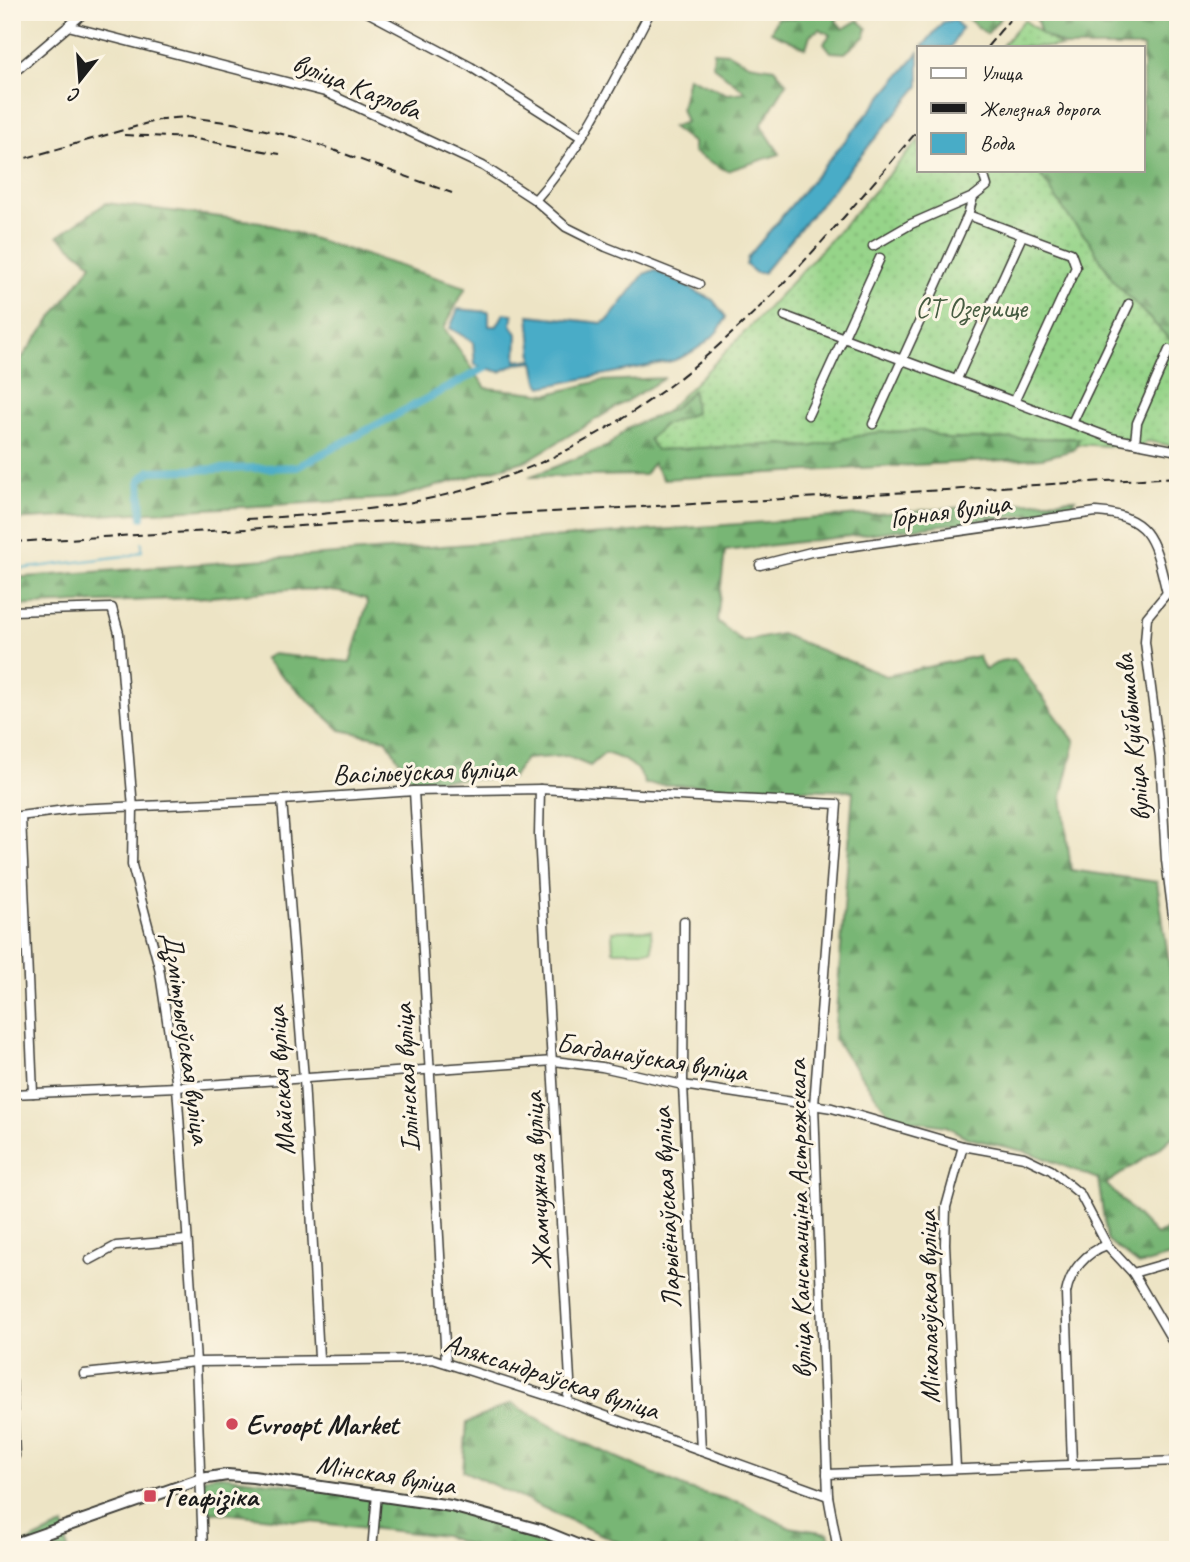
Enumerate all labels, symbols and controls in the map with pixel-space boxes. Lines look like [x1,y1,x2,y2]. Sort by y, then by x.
street label: вуліца Казлова [288,44,428,128]
north arrow [46,46,116,116]
legend [917,46,1144,172]
text: Улица [980,60,1023,86]
text: С [65,82,83,108]
text: Железная дорога [980,96,1101,122]
text: Вода [980,130,1016,156]
park label: СТ Озерище [915,290,1029,326]
street label: Горная вуліца [887,484,1014,536]
street label: вуліца Куйбышава [1106,651,1158,823]
street label: Васільеўская вуліца [332,750,518,792]
street label: Дзмітрыеўская вуліца [154,930,219,1148]
street label: Іллінская вуліца [385,1001,427,1154]
street label: Майская вуліца [257,1004,303,1157]
street label: Багданаўская вуліца [554,1025,752,1090]
street label: вуліца Канстанціна Астрожскага [779,1057,819,1379]
street label: Жамчужная вуліца [515,1089,559,1271]
street label: Ларыёнаўская вуліца [643,1105,689,1309]
street label: Мікалаеўская вуліца [909,1209,947,1404]
street label: Аляксандраўская вуліца [440,1325,666,1428]
place label: Evroopt Market [246,1407,401,1442]
marker: Evroopt Market [224,1416,240,1432]
street label: Мінская вуліца [314,1446,460,1503]
place label: Геафізіка [164,1479,260,1515]
marker: Геафізіка [142,1488,158,1504]

